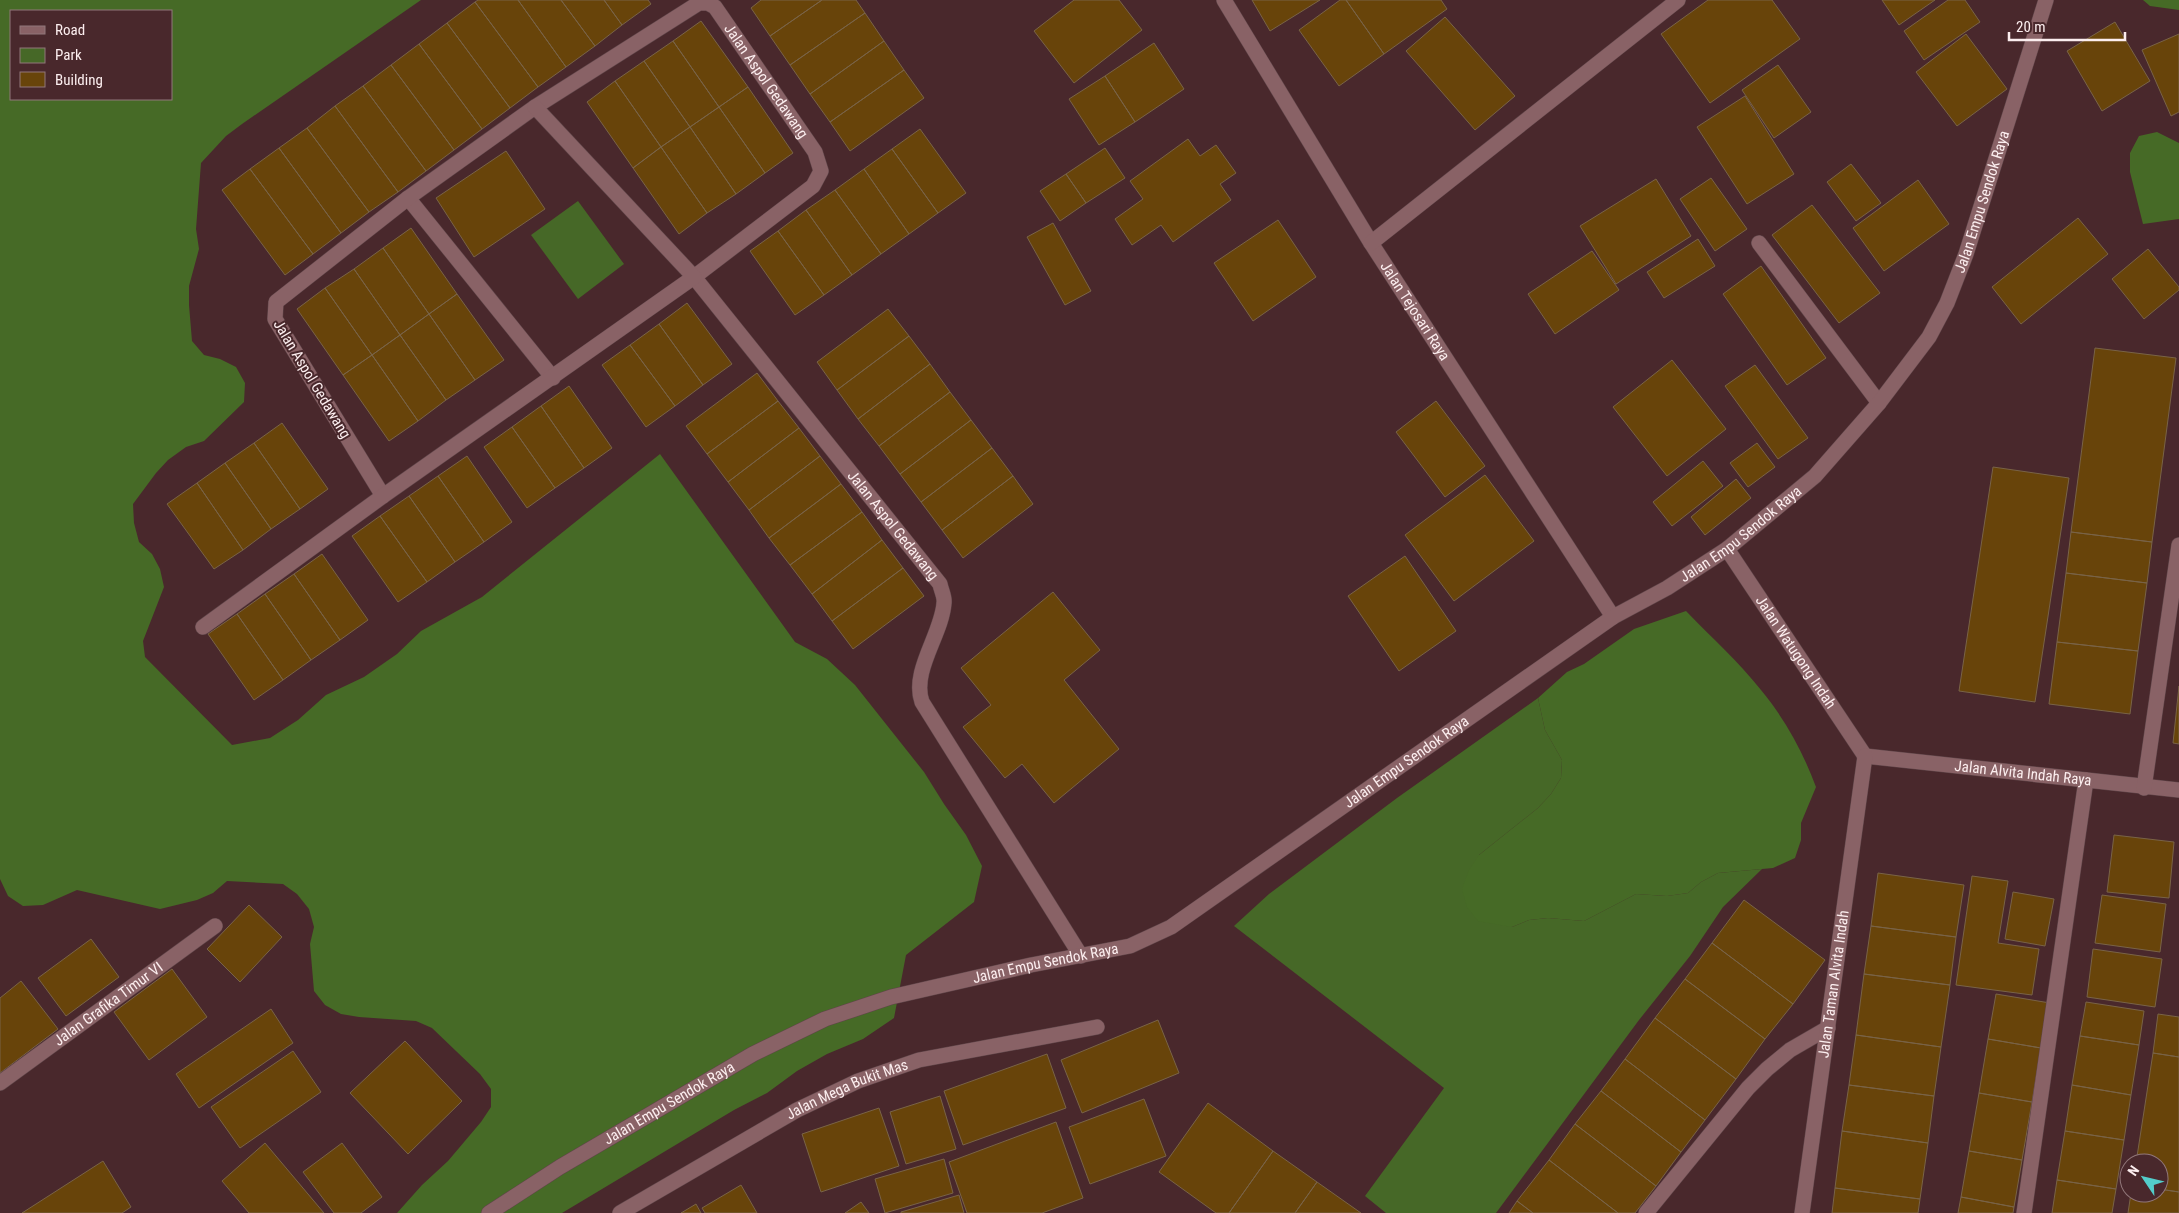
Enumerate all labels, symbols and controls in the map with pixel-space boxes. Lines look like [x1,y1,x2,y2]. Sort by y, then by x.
legend [10,10,172,100]
scale bar [2009,10,2125,42]
text: 20 m [2016,18,2046,36]
street label: Jalan Aspol Gedawang [720,20,812,142]
text: Road [55,21,85,39]
text: Park [55,46,82,64]
text: Building [55,71,103,89]
street label: Jalan Empu Sendok Raya [1951,129,2013,276]
street label: Jalan Tejosari Raya [1376,258,1454,364]
street label: Jalan Aspol Gedawang [269,316,355,442]
street label: Jalan Aspol Gedawang [844,467,942,584]
street label: Jalan Empu Sendok Raya [1676,482,1805,586]
street label: Jalan Watugong Indah [1752,592,1840,712]
street label: Jalan Empu Sendok Raya [1340,712,1472,812]
street label: Jalan Alvita Indah Raya [1954,757,2092,789]
street label: Jalan Taman Alvita Indah [1814,909,1853,1059]
street label: Jalan Empu Sendok Raya [971,939,1120,987]
street label: Jalan Grafika Timur VI [50,958,166,1050]
street label: Jalan Mega Bukit Mas [783,1055,911,1124]
street label: Jalan Empu Sendok Raya [601,1058,738,1148]
north arrow [2119,1153,2169,1203]
text: N [2124,1162,2142,1179]

